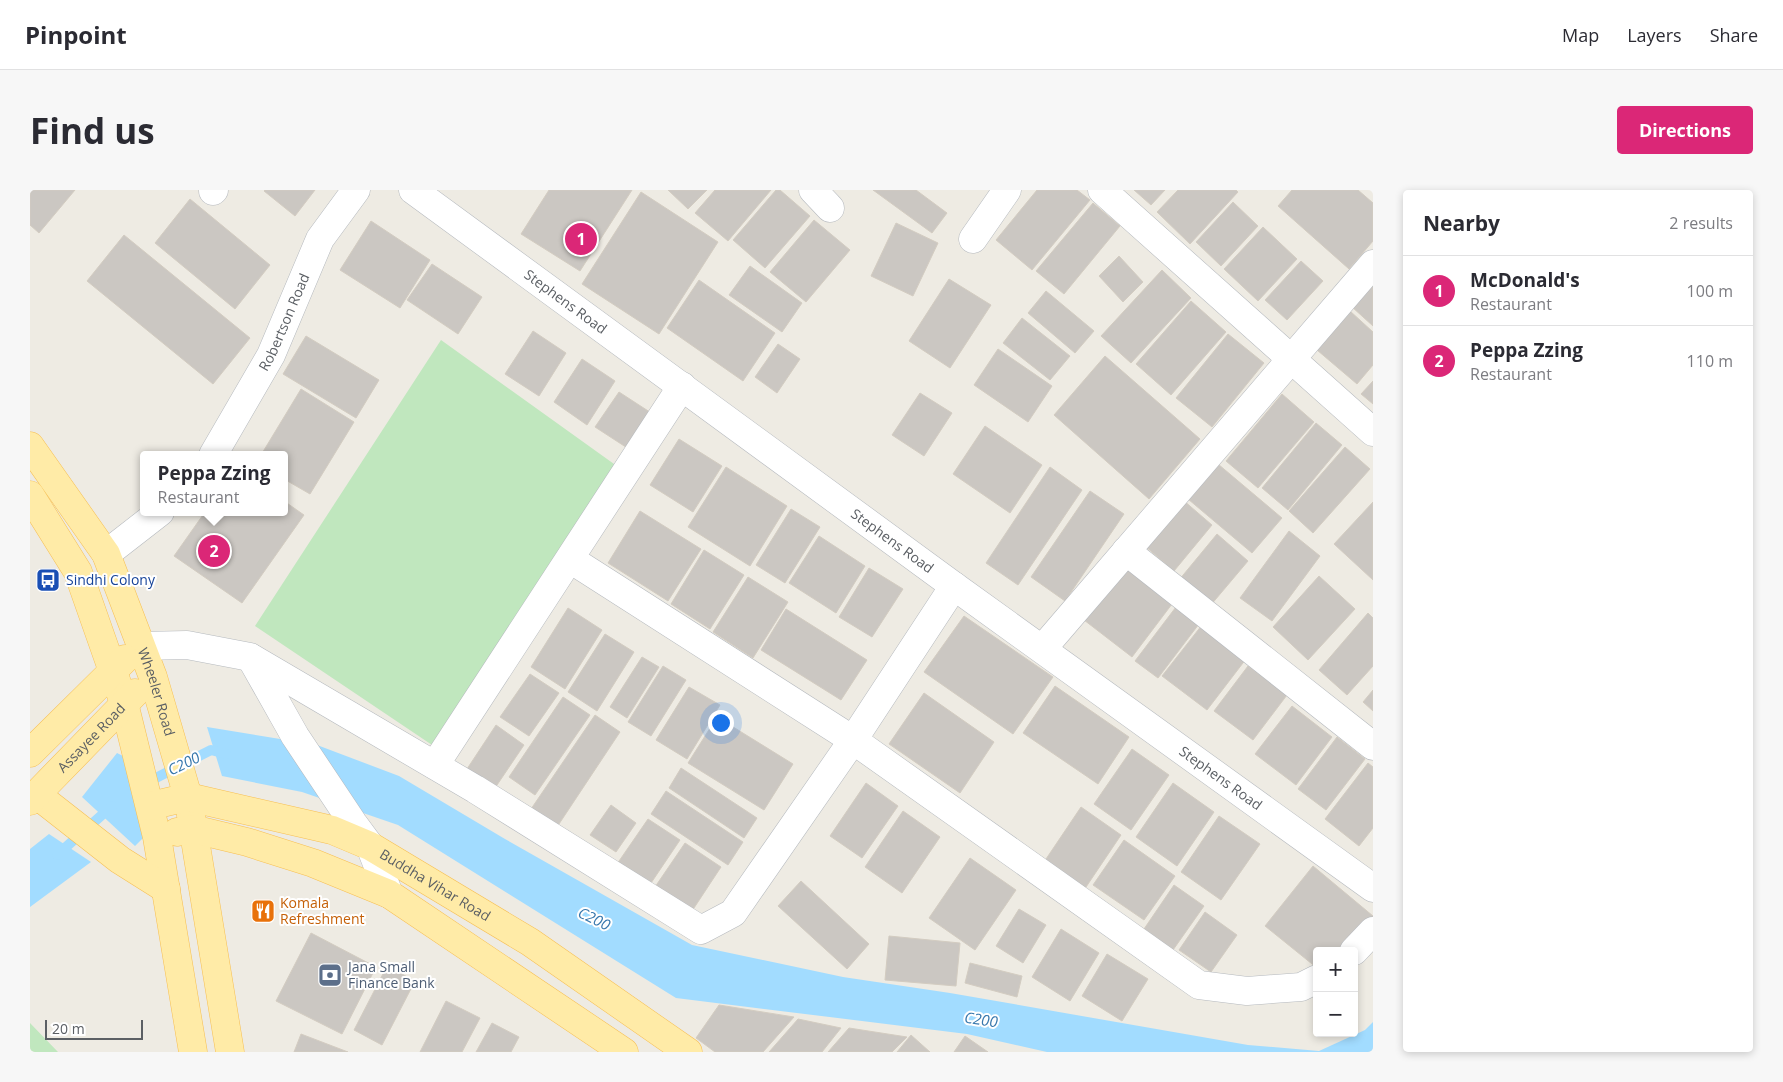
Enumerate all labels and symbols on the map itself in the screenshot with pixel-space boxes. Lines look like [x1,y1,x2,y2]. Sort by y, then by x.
pin: 1 [565,220,597,258]
street label: Stephens Road [521,265,611,338]
street label: Robertson Road [254,270,313,374]
street label: Stephens Road [847,504,938,577]
pin: 2 [198,532,230,570]
bus stop icon: Sindhi Colony [35,567,61,593]
place label: Sindhi Colony [66,570,156,589]
street label: Wheeler Road [134,645,180,738]
street label: Assayee Road [53,699,129,776]
your location [708,710,734,736]
street label: Stephens Road [1176,741,1266,814]
water label: C200 [164,747,203,779]
street label: Buddha Vihar Road [377,844,494,925]
place label: Komala Refreshment [280,893,364,928]
restaurant icon: Komala Refreshment [250,898,276,924]
water label: C200 [575,902,614,934]
place label: Jana Small Finance Bank [346,957,435,992]
bank icon: Jana Small Finance Bank [317,962,343,988]
water label: C200 [963,1007,999,1031]
scale bar [45,1017,142,1040]

